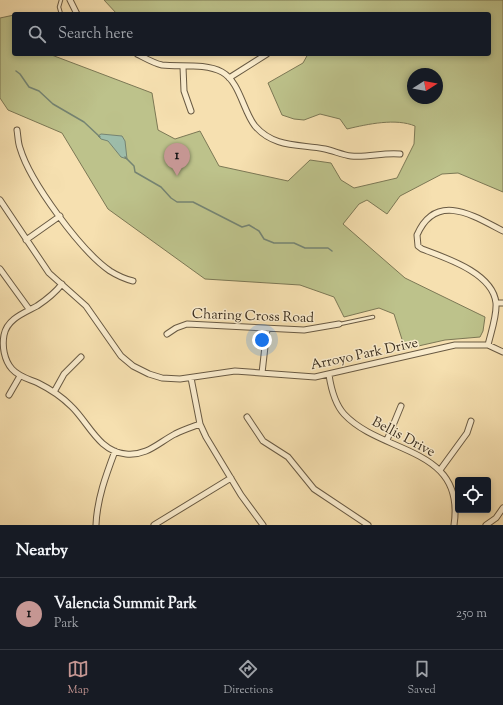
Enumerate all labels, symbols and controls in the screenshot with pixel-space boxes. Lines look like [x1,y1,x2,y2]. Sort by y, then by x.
search box [12,12,491,56]
icon: search [26,23,48,45]
text: Search here [58,24,133,45]
north arrow [407,68,443,104]
pin: 1 [164,143,190,176]
street label: Charing Cross Road [191,305,315,329]
your location [252,330,272,350]
street label: Arroyo Park Drive [309,334,420,376]
street label: Bellis Drive [368,413,438,463]
map controls [455,477,491,513]
button: locate [455,477,491,513]
text: Nearby [16,539,68,563]
text: Valencia Summit Park [54,594,197,615]
text: 1 [27,605,31,623]
text: 250 m [456,605,487,623]
text: Park [54,615,79,633]
tab: Map [67,658,89,698]
tab: Directions [224,658,273,698]
tab: Saved [408,658,436,698]

